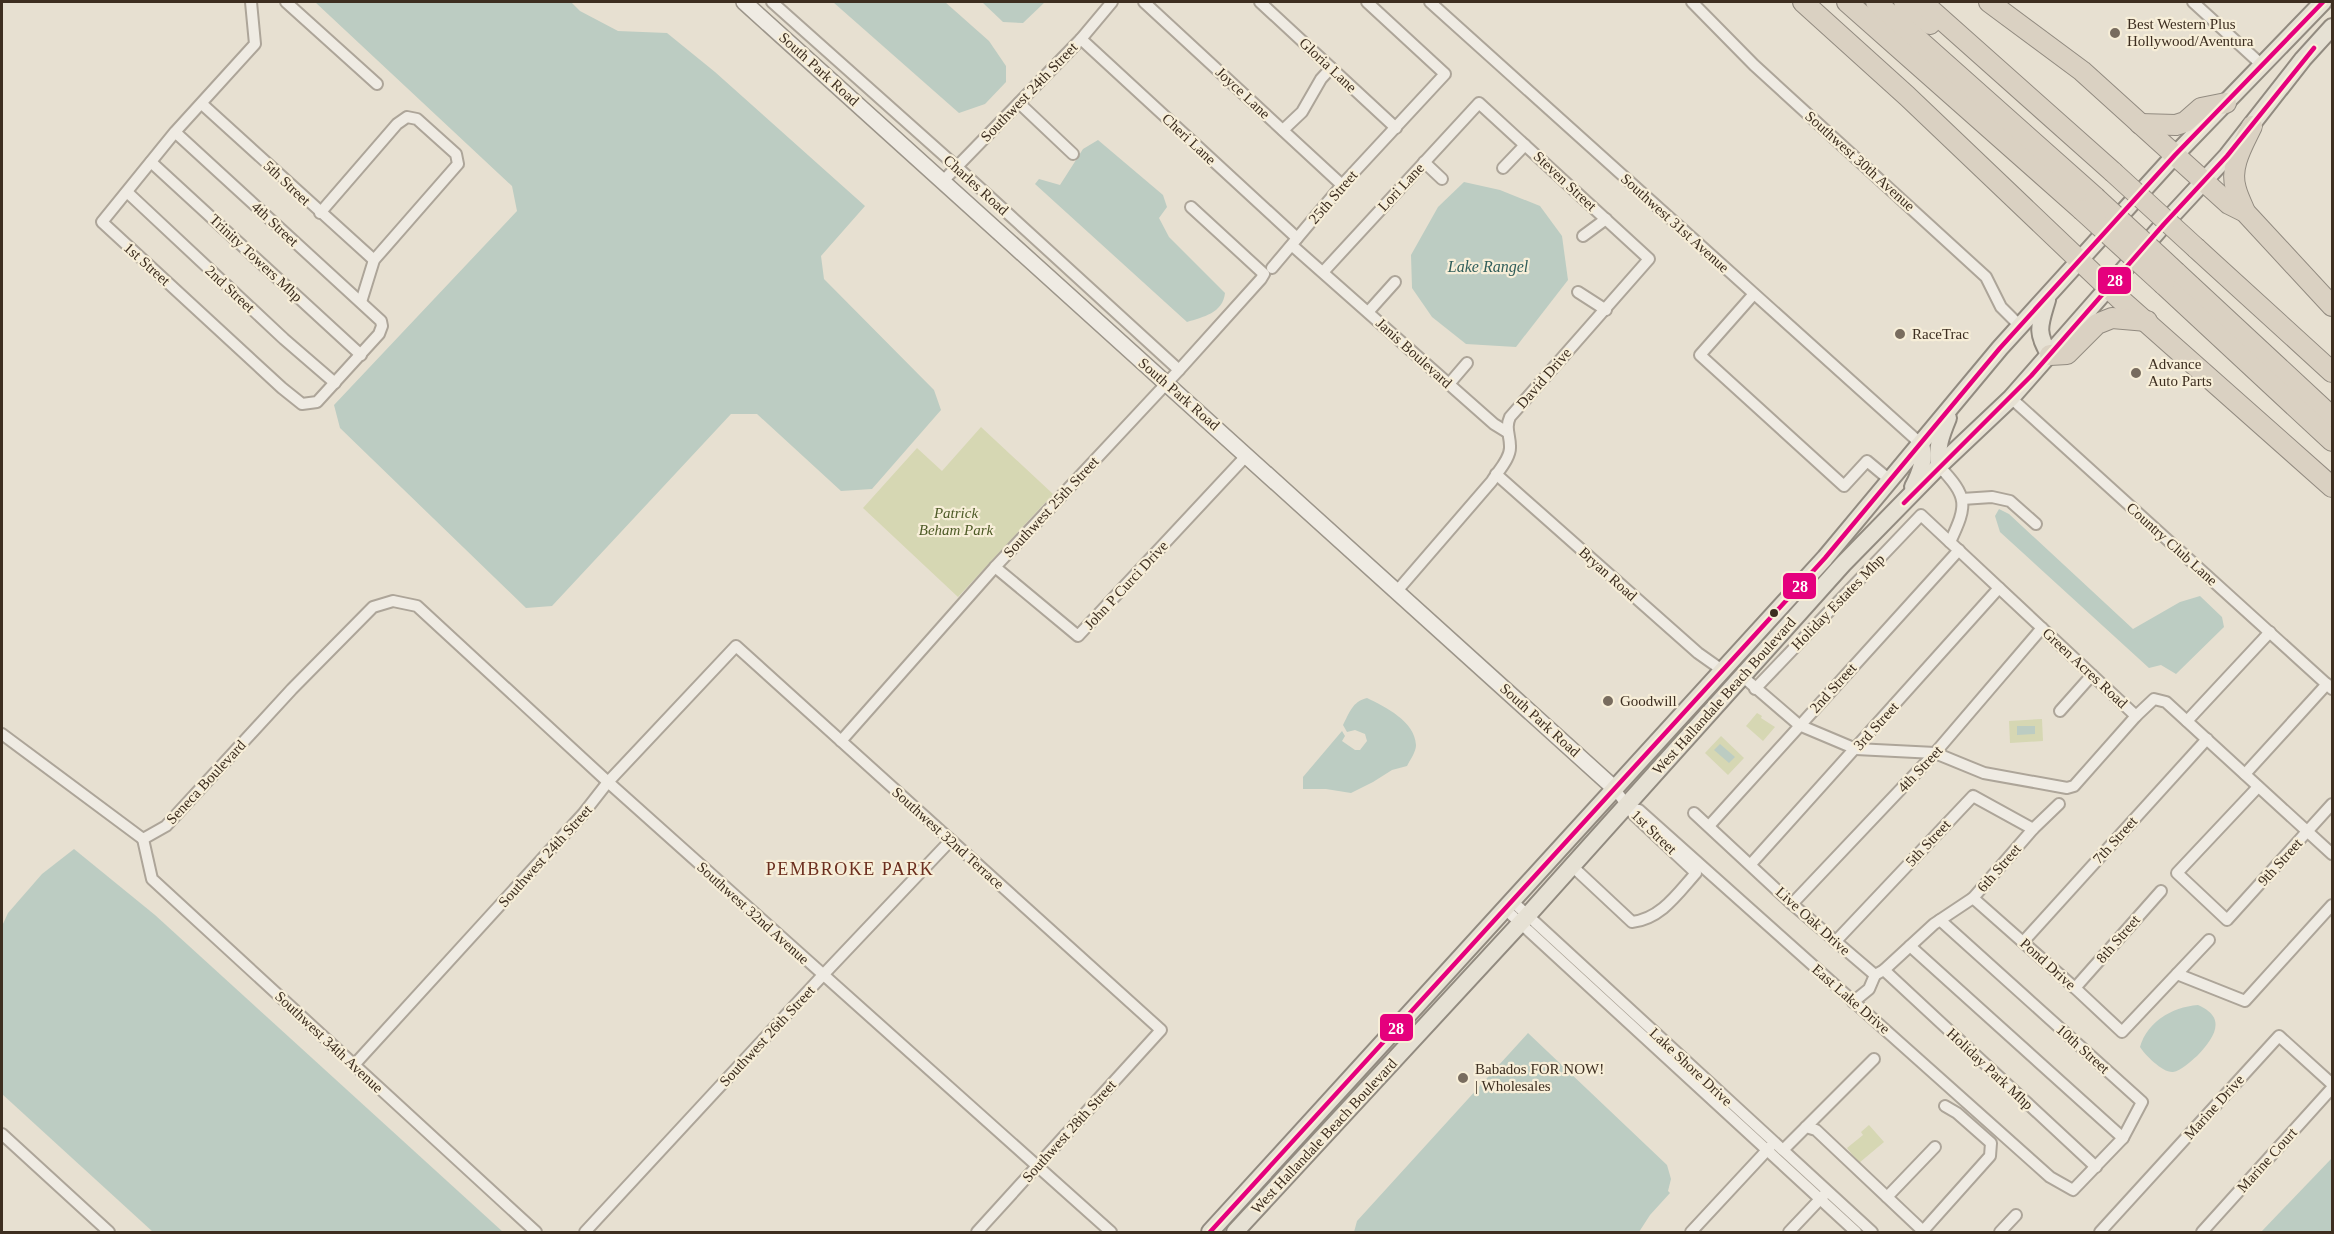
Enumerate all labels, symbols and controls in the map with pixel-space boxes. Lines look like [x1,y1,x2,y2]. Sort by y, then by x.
place label: Best Western Plus Hollywood/Aventura [2127,16,2254,49]
marker: Best Western Plus Hollywood/Aventura [2108,26,2122,40]
street label: South Park Road [776,29,862,109]
street label: Gloria Lane [1296,35,1360,96]
street label: Southwest 24th Street [978,38,1081,145]
street label: Joyce Lane [1213,64,1274,122]
street label: Southwest 30th Avenue [1802,108,1918,214]
street label: Cheri Lane [1159,110,1219,168]
street label: Steven Street [1530,148,1600,215]
street label: Charles Road [940,152,1012,218]
street label: 5th Street [260,157,314,209]
street label: Lori Lane [1375,160,1427,214]
street label: 25th Street [1306,166,1361,227]
street label: Southwest 31st Avenue [1618,170,1733,276]
street label: 4th Street [248,198,302,250]
street label: Trinity Towers Mhp [206,211,306,305]
street label: 1st Street [121,239,174,289]
water label: Lake Rangel [1447,258,1529,276]
street label: 2nd Street [202,262,258,316]
line badge: 28 [2097,266,2132,295]
text: 28 [2107,272,2123,289]
street label: Janis Boulevard [1373,315,1455,391]
place label: RaceTrac [1912,326,1969,342]
marker: RaceTrac [1893,327,1907,341]
street label: David Drive [1514,344,1575,411]
street label: South Park Road [1135,355,1223,434]
place label: Advance Auto Parts [2148,356,2212,389]
marker: Advance Auto Parts [2129,366,2143,380]
street label: Southwest 25th Street [1000,453,1102,561]
street label: Country Club Lane [2124,499,2221,589]
park label: Patrick Beham Park [919,505,994,538]
street label: John P Curci Drive [1081,537,1171,632]
street label: Bryan Road [1576,544,1641,604]
street label: Holiday Estates Mhp [1788,551,1888,653]
line badge: 28 [1782,572,1817,600]
text: 28 [1792,578,1808,595]
unlabelled marker [1768,607,1780,619]
street label: West Hallandale Beach Boulevard [1649,614,1799,778]
street label: Green Acres Road [2039,625,2131,712]
street label: 2nd Street [1807,659,1860,716]
street label: South Park Road [1497,680,1583,760]
place label: Goodwill [1620,693,1677,709]
marker: Goodwill [1601,694,1615,708]
street label: 3rd Street [1850,698,1902,753]
street label: Seneca Boulevard [163,736,249,827]
street label: 4th Street [1894,742,1946,796]
street label: Southwest 32nd Terrace [889,784,1007,893]
street label: Southwest 24th Street [495,801,596,910]
street label: 1st Street [1628,807,1680,858]
street label: 7th Street [2090,813,2141,867]
street label: 5th Street [1902,816,1954,870]
street label: 9th Street [2255,835,2306,889]
street label: 6th Street [1974,840,2025,895]
street label: Southwest 32nd Avenue [694,859,812,968]
district label: PEMBROKE PARK [766,859,934,879]
street label: Live Oak Drive [1773,884,1854,959]
street label: 8th Street [2093,911,2144,966]
street label: Pond Drive [2017,935,2079,993]
street label: East Lake Drive [1809,961,1893,1037]
street label: Southwest 26th Street [716,982,818,1090]
street label: Southwest 34th Avenue [272,988,386,1096]
line badge: 28 [1379,1013,1414,1042]
text: 28 [1388,1020,1404,1037]
street label: 10th Street [2053,1021,2113,1077]
street label: Lake Shore Drive [1647,1025,1736,1109]
street label: Holiday Park Mhp [1944,1025,2036,1113]
street label: West Hallandale Beach Boulevard [1248,1055,1400,1217]
place label: Babados FOR NOW! | Wholesales [1475,1061,1604,1094]
marker: Babados FOR NOW! | Wholesales [1456,1071,1470,1085]
street label: Marine Drive [2181,1071,2247,1143]
street label: Southwest 28th Street [1019,1076,1120,1185]
street label: Marine Court [2234,1124,2301,1196]

